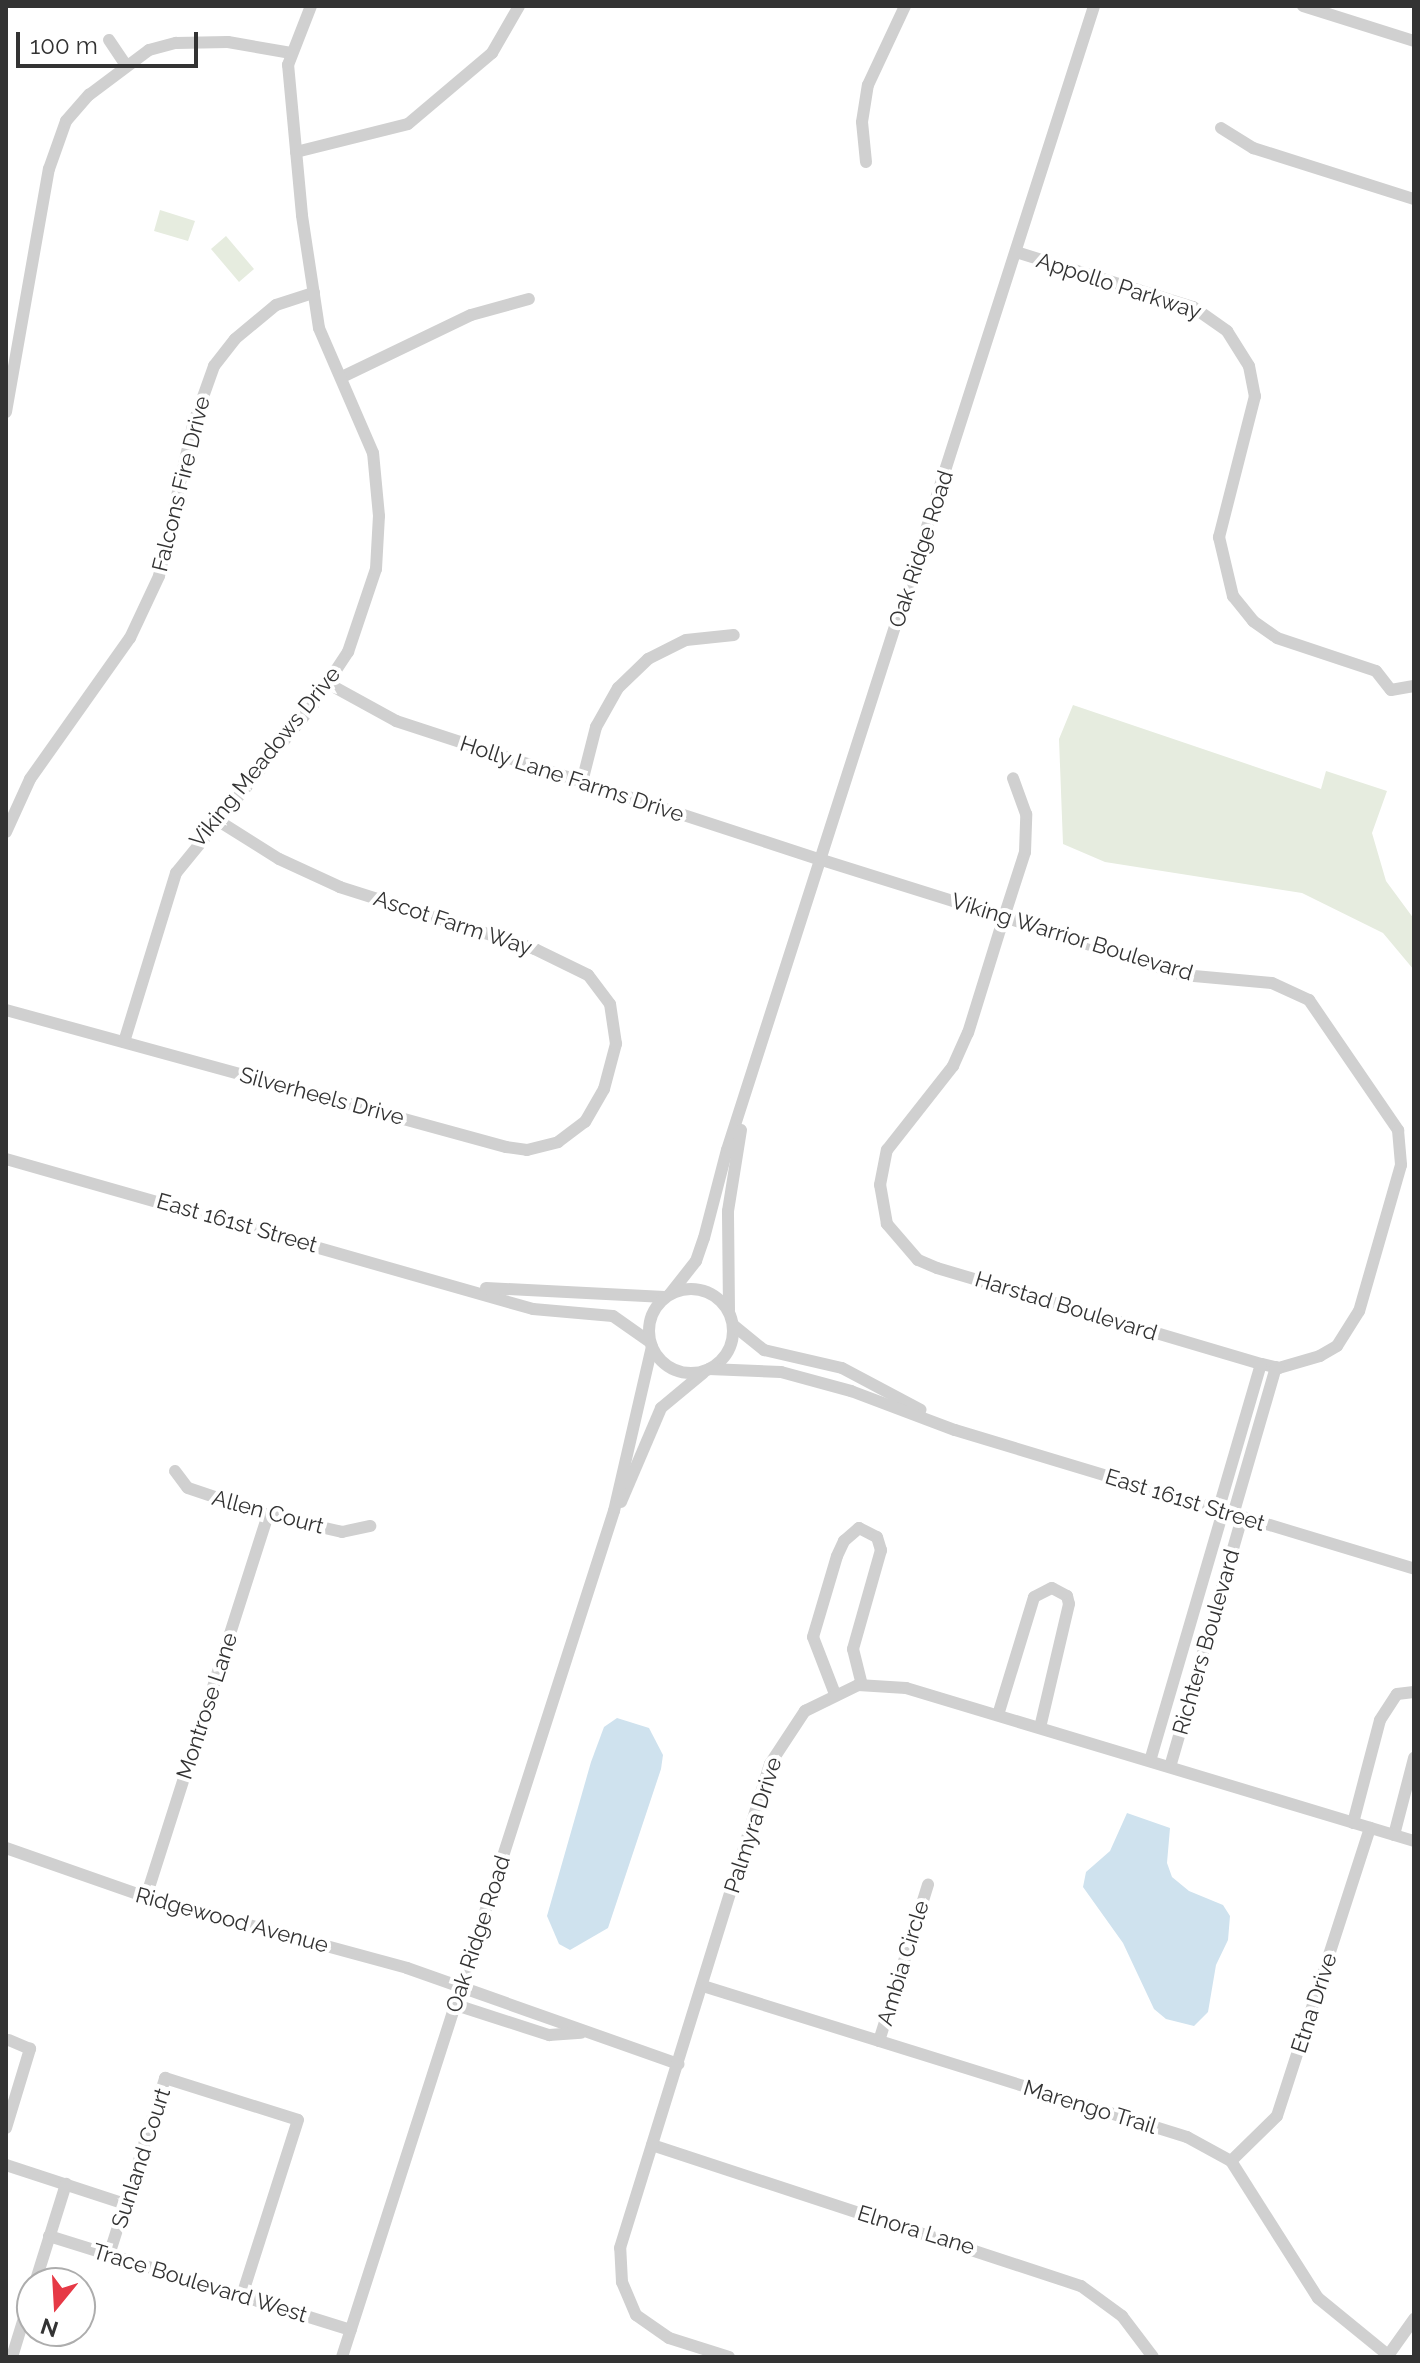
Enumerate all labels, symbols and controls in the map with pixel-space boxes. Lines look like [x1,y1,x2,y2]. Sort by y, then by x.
scale bar [20,16,202,66]
text: 100 m [30,31,98,60]
street label: Appollo Parkway [1033,247,1205,325]
street label: Falcons Fire Drive [146,394,216,574]
street label: Oak Ridge Road [883,467,959,631]
street label: Viking Meadows Drive [184,661,346,853]
street label: Holly Lane Farms Drive [456,730,688,828]
street label: Ascot Farm Way [370,885,536,961]
street label: Viking Warrior Boulevard [947,887,1197,987]
street label: Silverheels Drive [237,1061,407,1131]
street label: East 161st Street [154,1187,320,1259]
street label: Harstad Boulevard [972,1266,1160,1346]
street label: East 161st Street [1102,1463,1268,1537]
street label: Allen Court [209,1484,327,1540]
street label: Richters Boulevard [1167,1546,1245,1738]
street label: Montrose Lane [171,1629,243,1783]
street label: Palmyra Drive [719,1754,787,1896]
street label: Oak Ridge Road [440,1852,516,2016]
street label: Ridgewood Avenue [132,1881,332,1959]
street label: Ambia Circle [871,1897,935,2029]
street label: Etna Drive [1285,1950,1343,2056]
street label: Marengo Trail [1020,2074,1160,2140]
street label: Sunland Court [106,2085,176,2231]
street label: Elnora Lane [854,2200,978,2260]
street label: Trace Boulevard West [89,2238,311,2328]
north arrow [16,2267,96,2347]
text: N [37,2313,61,2343]

